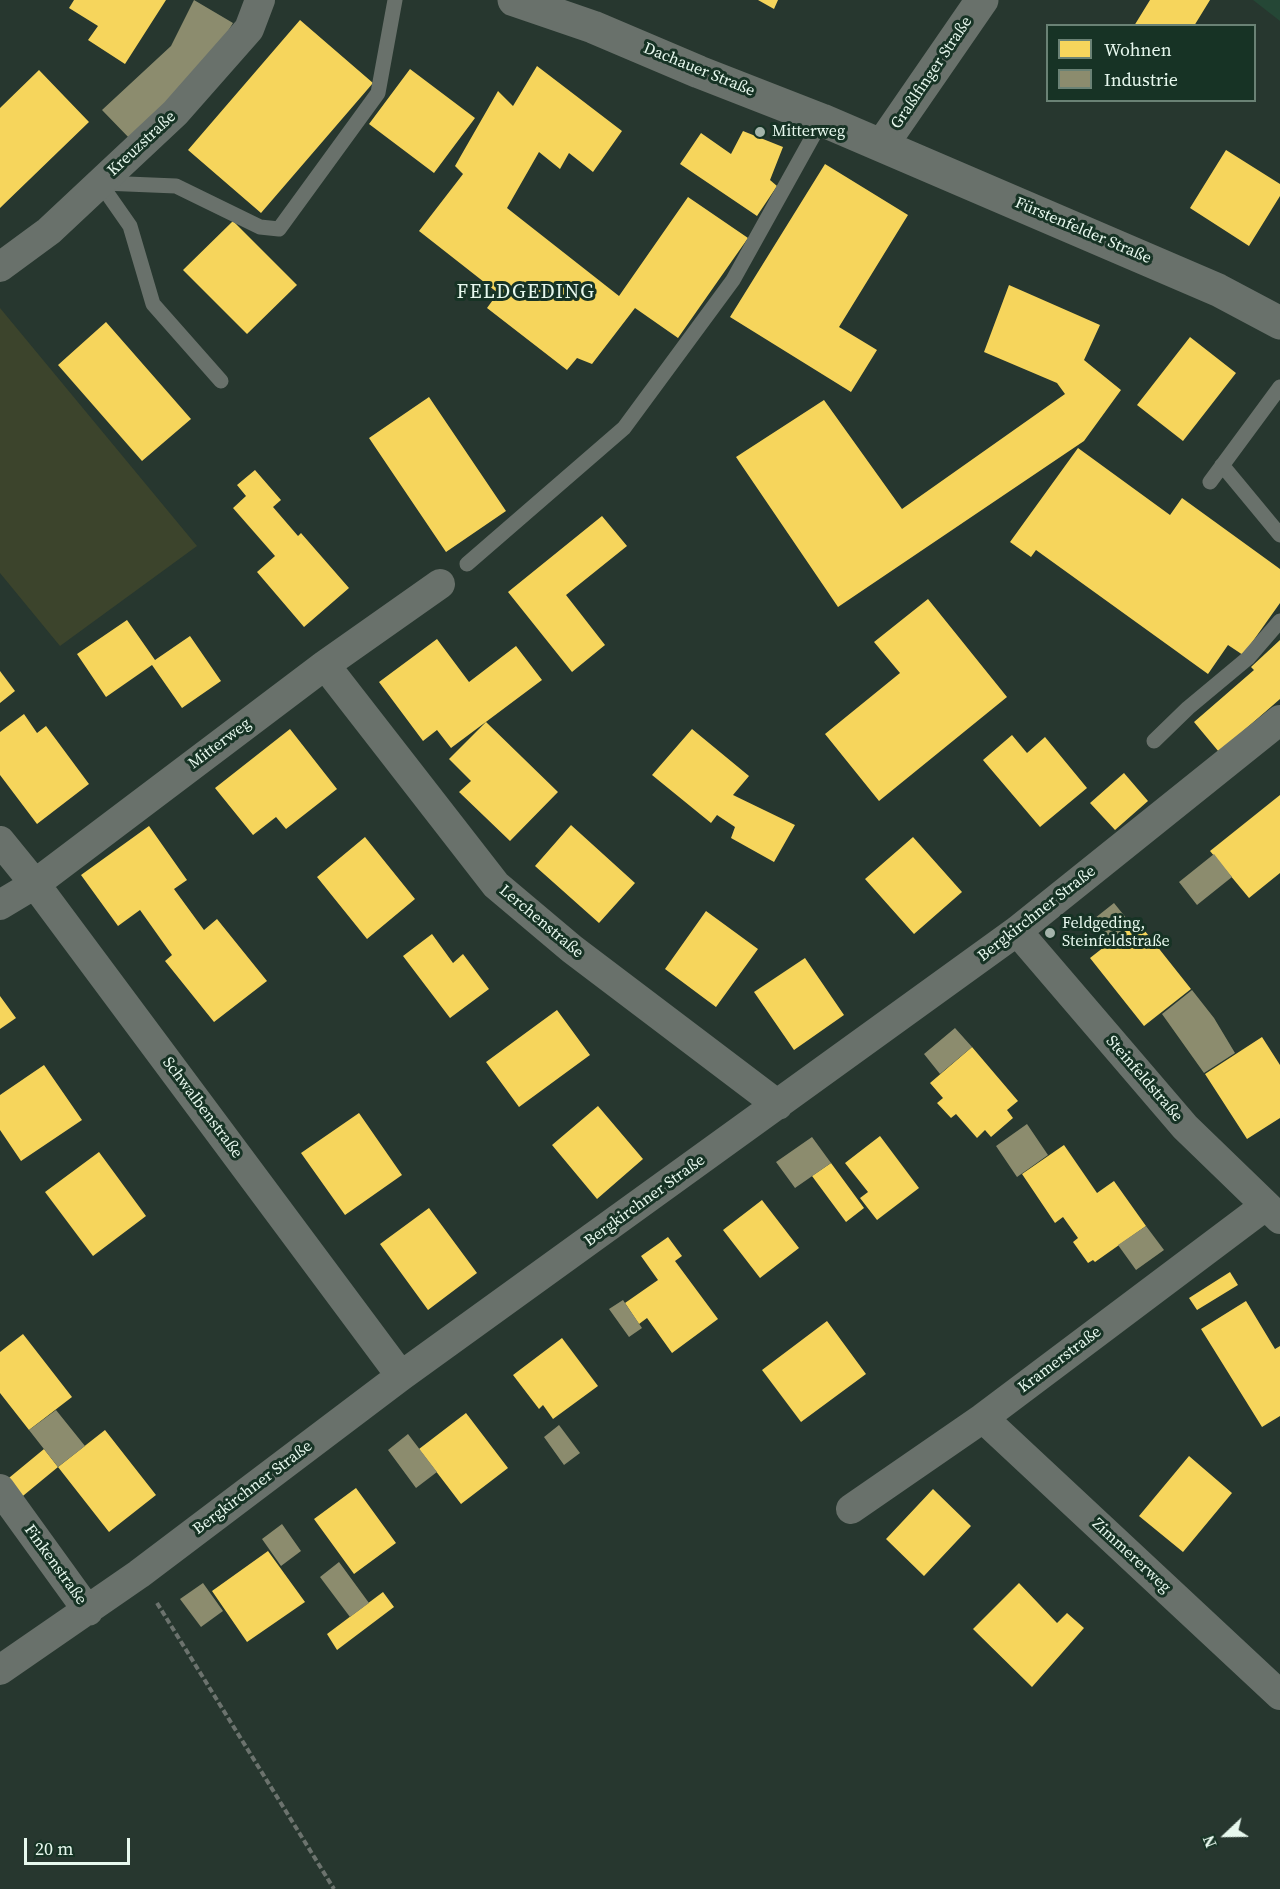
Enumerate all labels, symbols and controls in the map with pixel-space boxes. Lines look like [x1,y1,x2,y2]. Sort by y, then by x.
street label: Graßlfinger Straße [887,13,977,133]
legend [1046,24,1256,102]
text: Wohnen [1104,37,1172,62]
street label: Dachauer Straße [641,39,757,101]
text: Industrie [1104,67,1178,92]
street label: Kreuzstraße [104,107,180,181]
place label: Mitterweg [772,122,845,142]
marker: Mitterweg [753,125,767,139]
street label: Fürstenfelder Straße [1012,194,1154,268]
district label: FELDGEDING [457,281,595,305]
street label: Mitterweg [185,714,255,774]
street label: Bergkirchner Straße [974,862,1100,966]
street label: Lerchenstraße [495,881,587,963]
place label: Feldgeding, Steinfeldstraße [1062,914,1170,952]
marker: Feldgeding, Steinfeldstraße [1043,926,1057,940]
street label: Steinfeldstraße [1101,1032,1187,1126]
street label: Schwalbenstraße [158,1054,246,1162]
street label: Bergkirchner Straße [581,1151,709,1251]
street label: Kramerstraße [1015,1323,1105,1397]
street label: Bergkirchner Straße [190,1437,316,1539]
street label: Zimmererweg [1088,1515,1174,1597]
street label: Finkenstraße [20,1521,90,1609]
north arrow [1196,1805,1256,1865]
scale bar [27,1826,134,1864]
text: N [1197,1832,1222,1851]
text: 20 m [35,1836,73,1861]

